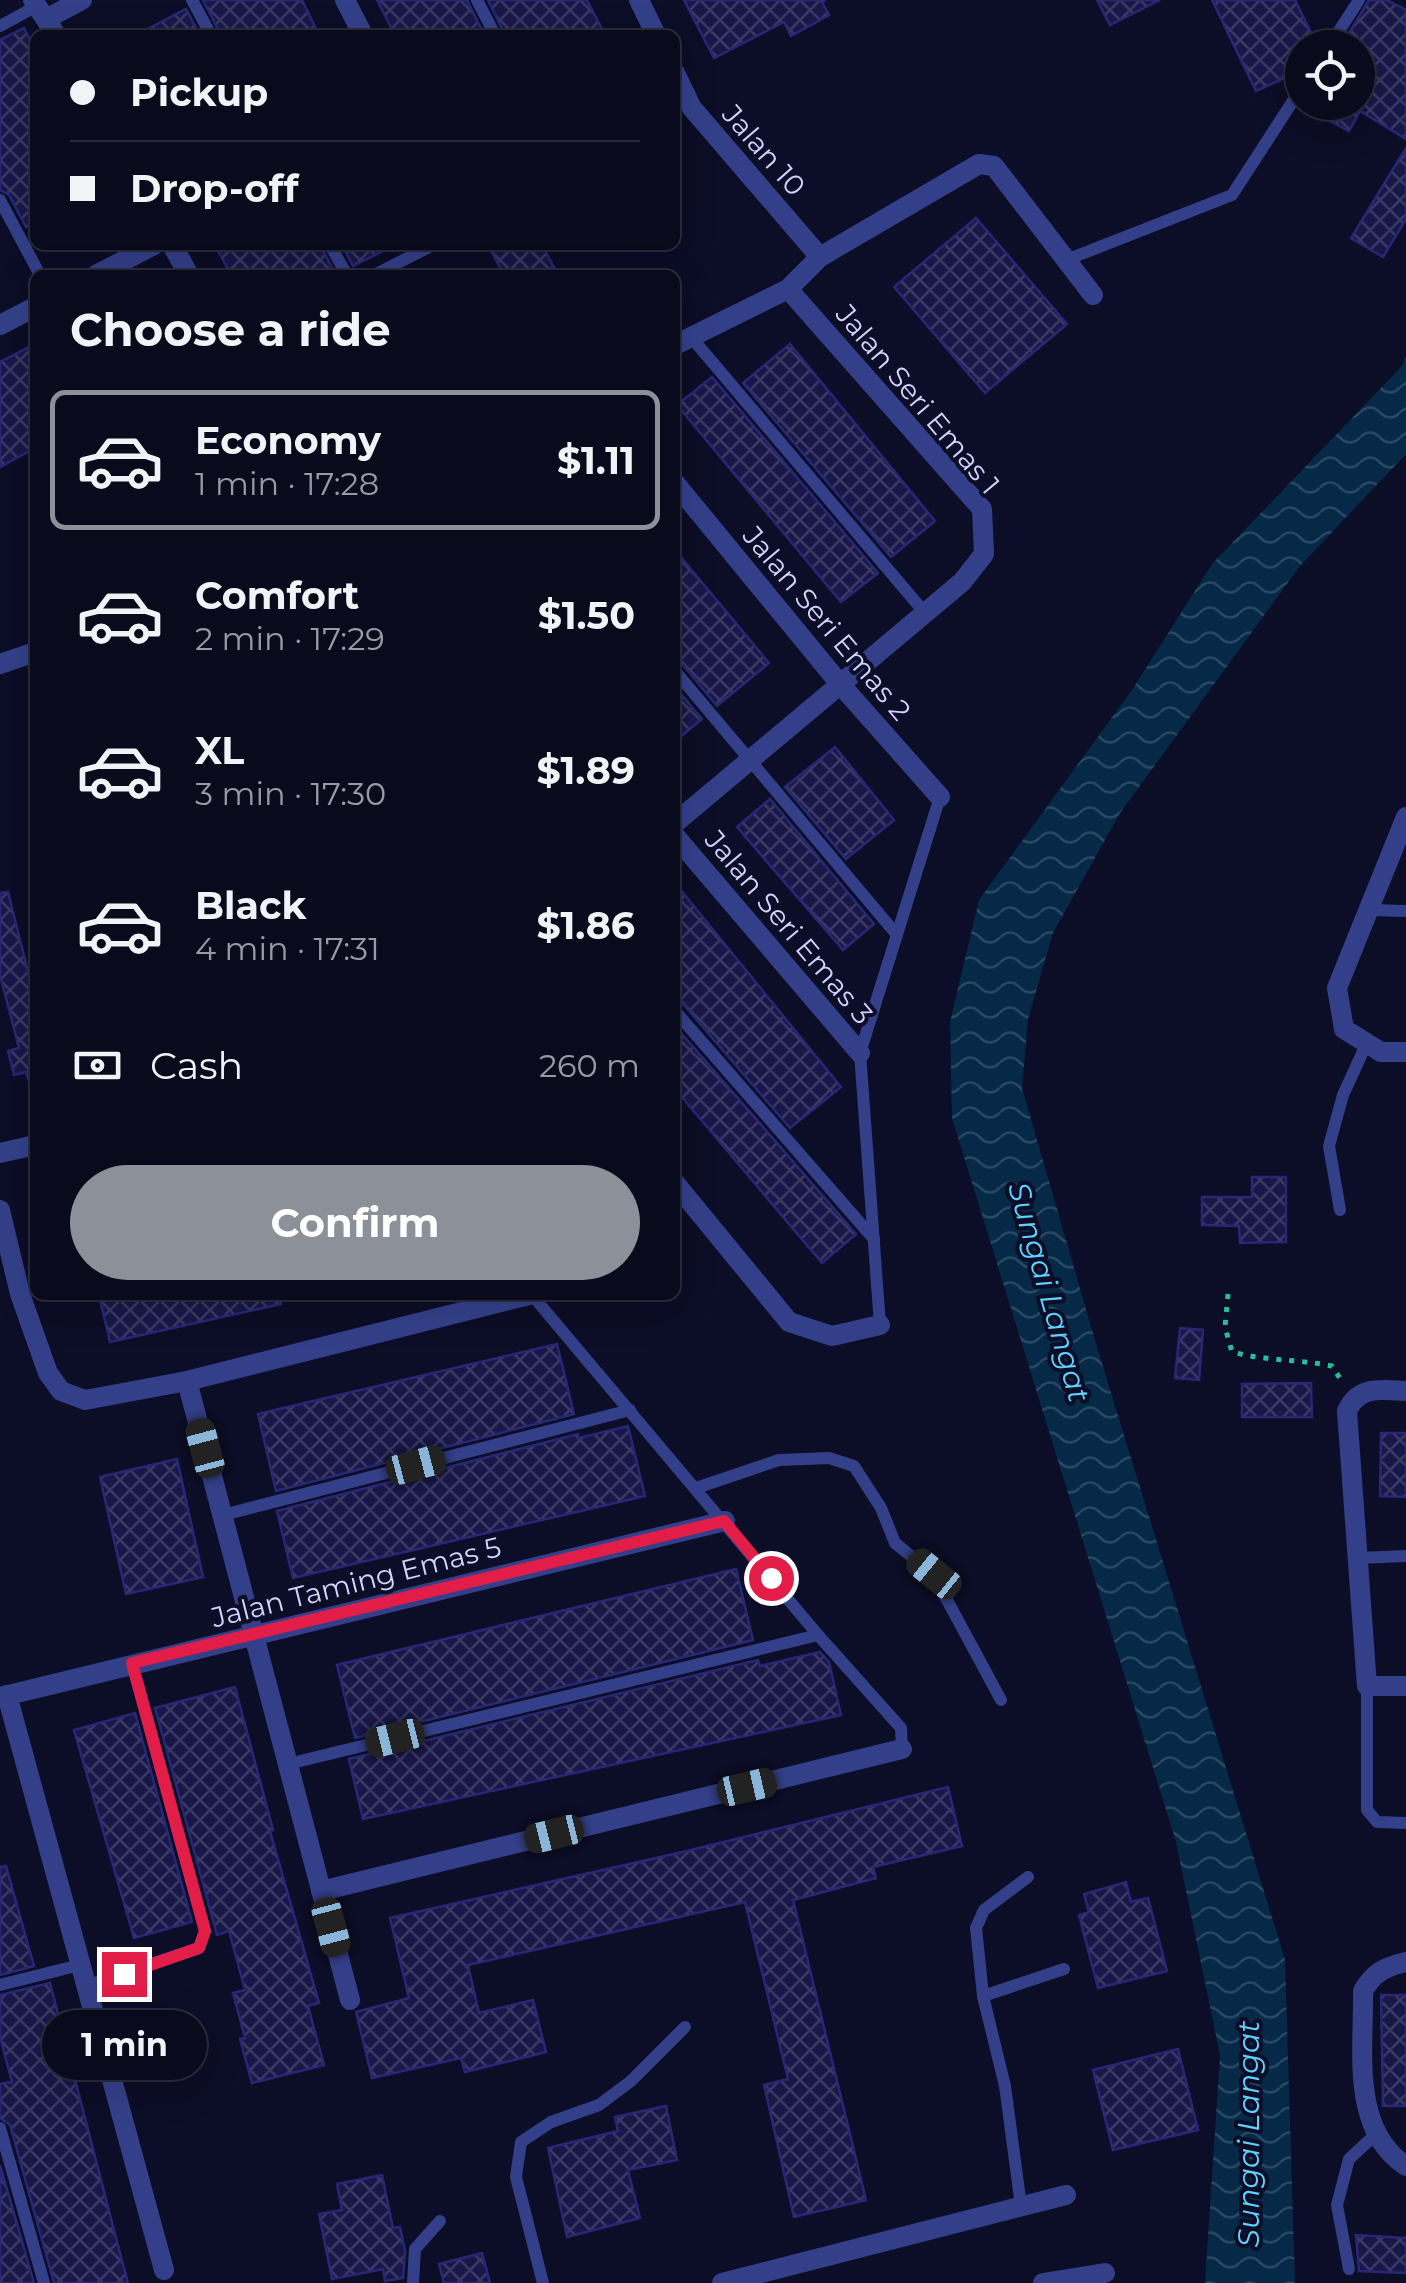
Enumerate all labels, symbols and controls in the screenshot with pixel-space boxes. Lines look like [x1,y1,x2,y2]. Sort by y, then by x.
map controls [1285,30,1375,120]
button: locate [1285,30,1375,120]
text: Pickup [130,69,268,116]
street label: Jalan 10 [715,97,813,202]
text: Drop-off [130,165,299,212]
street label: Jalan Seri Emas 1 [828,297,1007,501]
text: Choose a ride [70,302,391,357]
icon: car [75,415,165,505]
text: Economy [195,417,381,464]
text: $1.11 [557,437,635,484]
text: 1 min · 17:28 [195,464,379,503]
street label: Jalan Seri Emas 2 [735,518,918,727]
icon: car [75,570,165,660]
text: Comfort [195,572,359,619]
text: $1.50 [538,592,635,639]
text: 2 min · 17:29 [195,619,385,658]
icon: car [75,725,165,815]
text: XL [195,727,244,774]
text: $1.89 [537,747,635,794]
text: 3 min · 17:30 [195,774,386,813]
street label: Jalan Seri Emas 3 [697,822,880,1031]
icon: car [75,880,165,970]
text: Black [195,882,306,929]
text: $1.86 [537,902,635,949]
text: 4 min · 17:31 [195,929,380,968]
icon: cash [70,1038,125,1093]
text: Cash [150,1042,243,1089]
text: 260 m [539,1046,640,1085]
button: Confirm [70,1165,640,1280]
water label: Sungai Langat [1000,1178,1098,1406]
car [183,1415,227,1481]
car [383,1443,449,1487]
street label: Jalan Taming Emas 5 [207,1530,504,1635]
car [901,1543,967,1605]
route start [749,1556,794,1601]
car [362,1716,428,1760]
car [714,1766,780,1808]
car [521,1812,587,1856]
car [309,1894,353,1960]
route end [102,1952,147,1997]
callout: 1 min [42,2009,206,2079]
water label: Sungai Langat [1230,2021,1267,2247]
text: 1 min [81,2025,168,2064]

